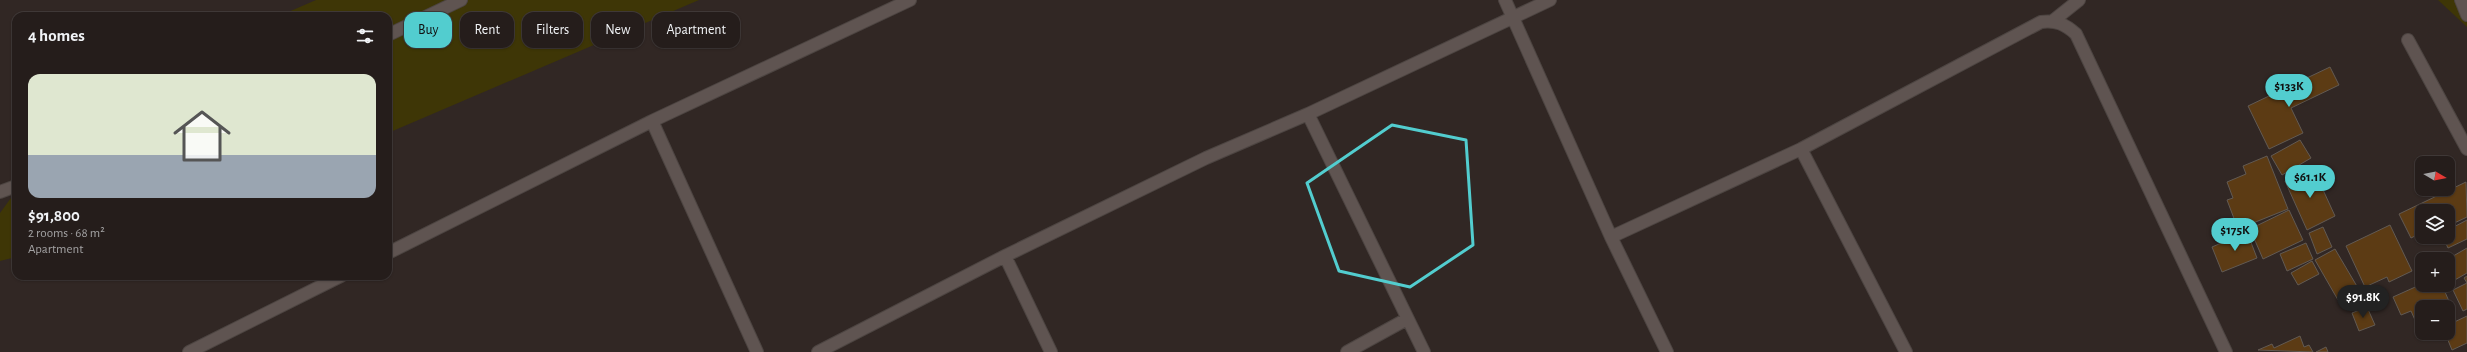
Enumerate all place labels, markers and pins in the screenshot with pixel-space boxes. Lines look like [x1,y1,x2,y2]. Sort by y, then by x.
pin: $133K [2261,74,2317,108]
pin: $61.1K [2277,165,2343,199]
pin: $175K [2207,218,2263,252]
pin: $91.8K [2330,285,2396,319]

